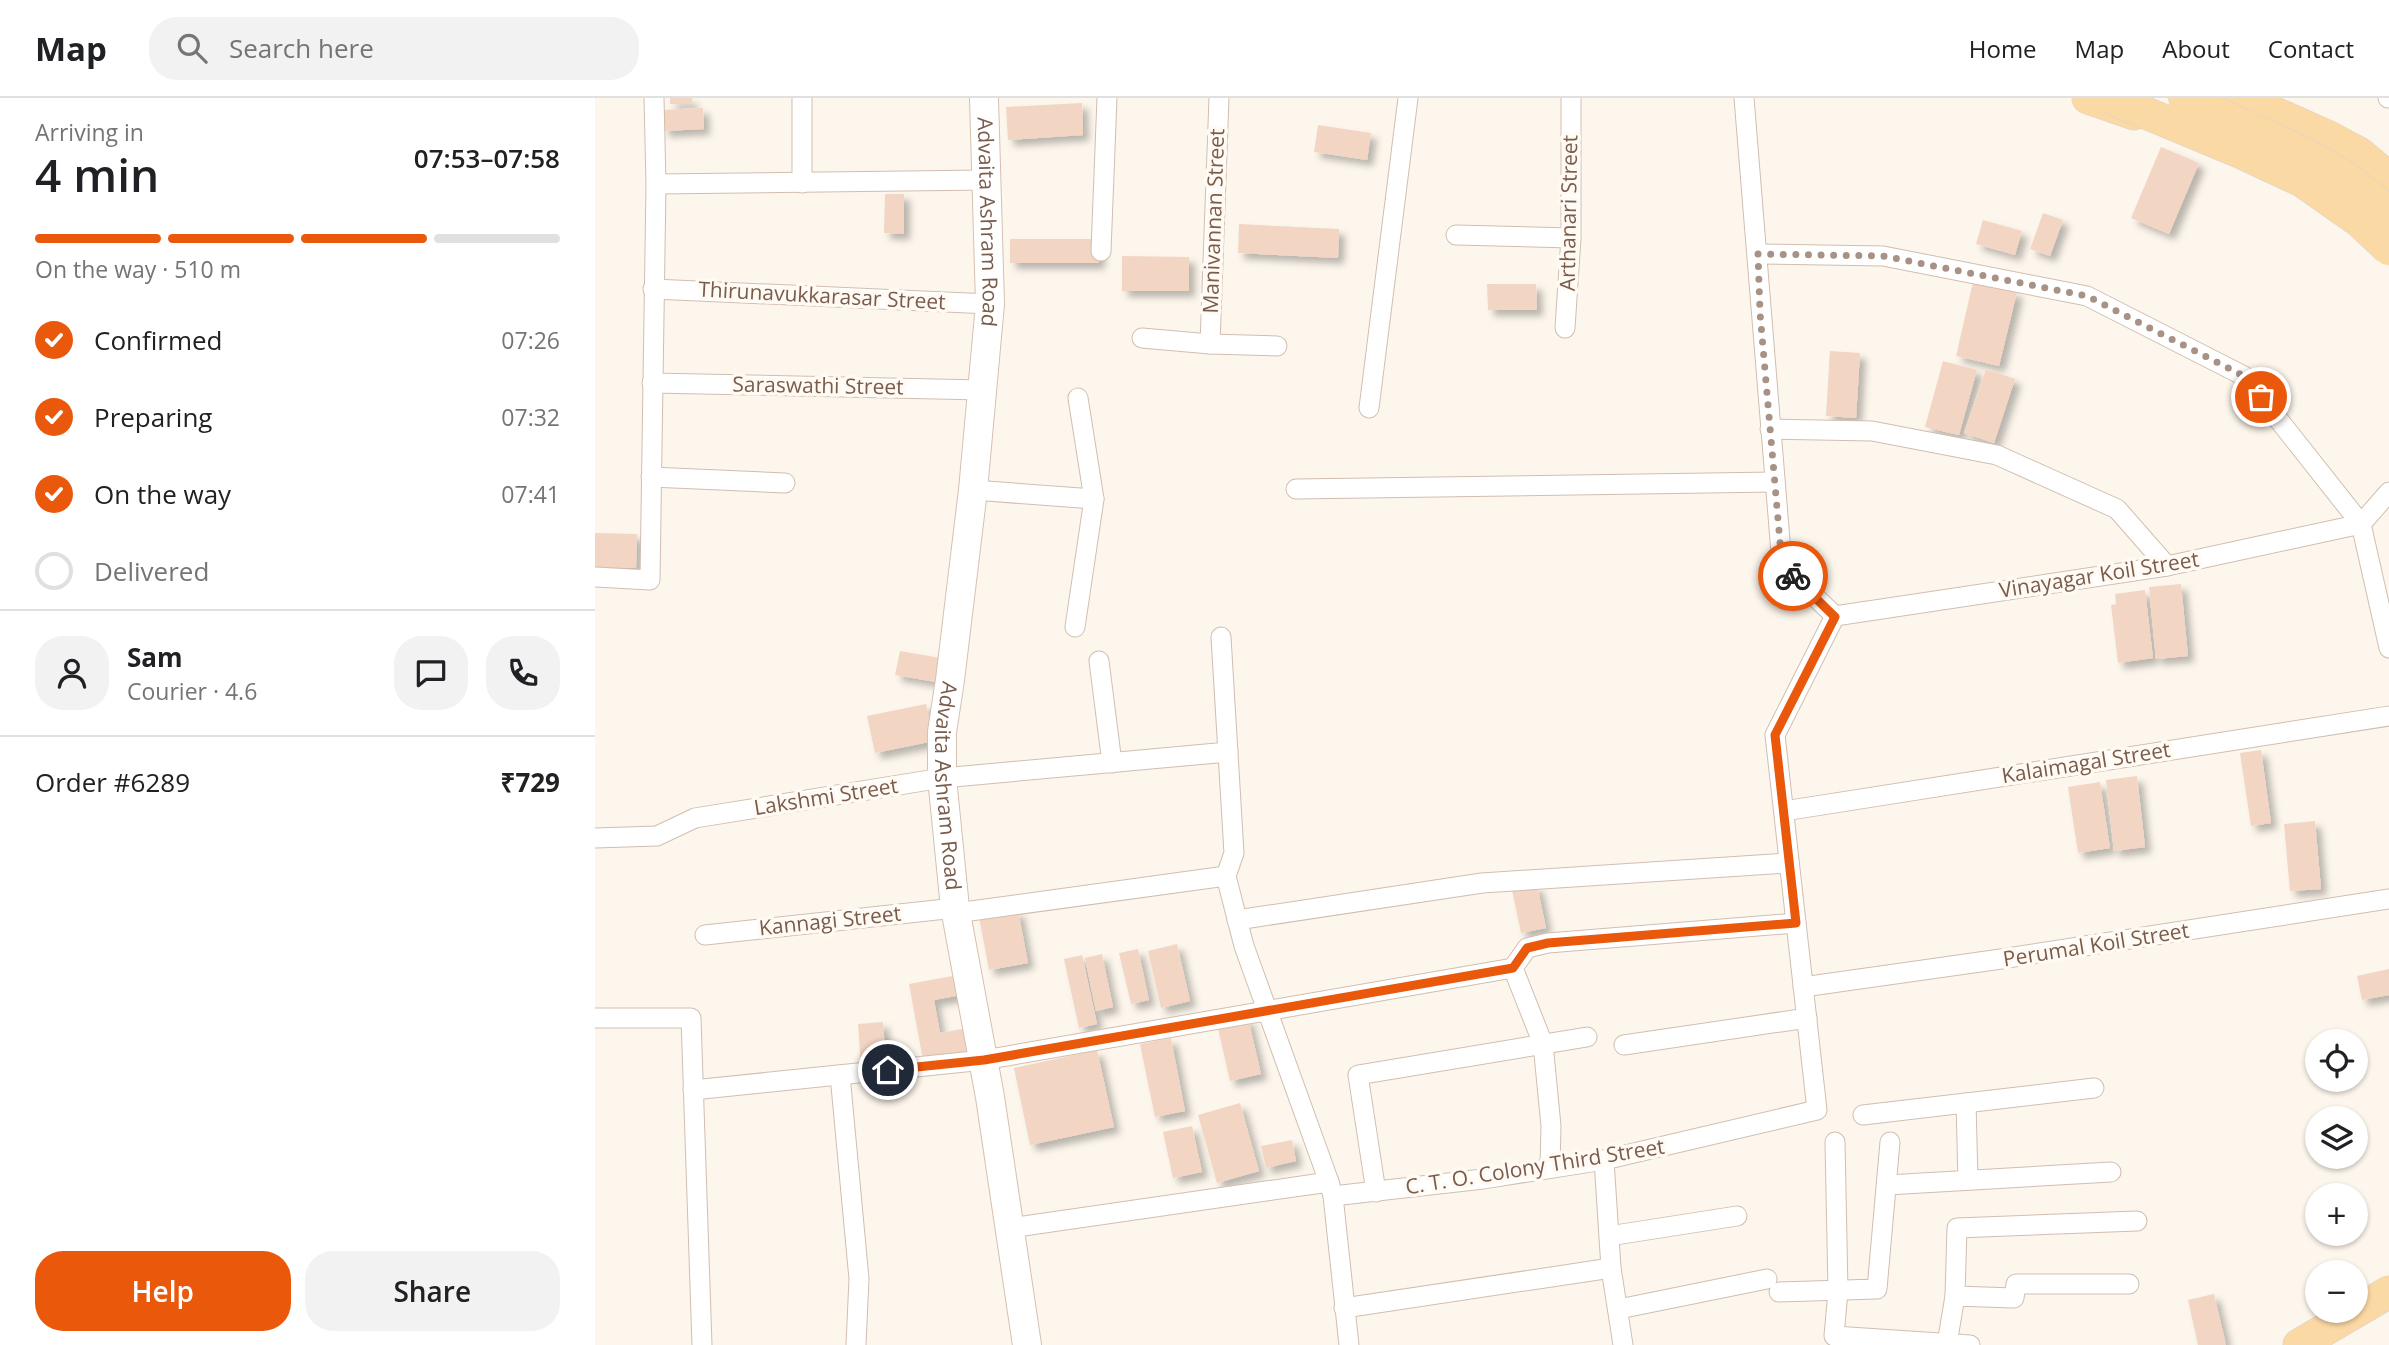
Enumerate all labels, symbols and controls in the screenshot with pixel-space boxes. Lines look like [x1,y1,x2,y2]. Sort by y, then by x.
search box [149,17,639,80]
text: Map [35,26,107,71]
icon: search [173,29,211,67]
text: Search here [229,30,374,66]
text: Home [1969,32,2037,65]
text: Map [2075,32,2124,65]
text: About [2162,32,2230,65]
text: Contact [2268,32,2354,65]
text: Arriving in [35,116,144,148]
street label: Advaita Ashram Road [972,117,1005,328]
street label: Manivannan Street [1196,128,1230,314]
street label: Arthanari Street [1553,135,1583,291]
text: 07:53–07:58 [414,140,560,176]
text: 4 min [35,143,159,205]
text: On the way · 510 m [35,253,241,285]
street label: Thirunavukkarasar Street [698,275,946,315]
icon: check [35,321,73,359]
text: Confirmed [94,322,222,358]
text: 07:26 [501,324,560,356]
pin [2231,367,2291,427]
street label: Saraswathi Street [732,370,904,400]
icon: bag [2242,378,2280,416]
icon: check [35,398,73,436]
text: Preparing [94,399,212,435]
text: 07:32 [501,401,560,433]
icon: check [35,475,73,513]
text: On the way [94,476,231,512]
text: 07:41 [501,478,560,510]
courier [1758,541,1828,611]
street label: Vinayagar Koil Street [1997,544,2201,604]
text: Delivered [94,553,209,589]
icon: bike [1774,557,1812,595]
button: person [35,636,109,710]
button: chat [394,636,468,710]
button: phone [486,636,560,710]
text: Sam [127,639,183,675]
text: Courier · 4.6 [127,675,257,707]
street label: Advaita Ashram Road [929,680,968,892]
street label: Kalaimagal Street [2000,735,2172,789]
text: Order #6289 [35,764,190,800]
text: ₹729 [501,764,560,800]
street label: Lakshmi Street [752,771,900,821]
street label: Kannagi Street [757,899,902,941]
street label: Perumal Koil Street [2001,915,2191,973]
map controls [2305,1029,2368,1323]
button: locate [2305,1029,2368,1092]
pin [858,1040,918,1100]
icon: home [869,1051,907,1089]
button: layers [2305,1106,2368,1169]
street label: C. T. O. Colony Third Street [1403,1132,1666,1200]
button: + [2305,1183,2368,1246]
button: Help [35,1251,291,1331]
button: Share [305,1251,560,1331]
button: − [2305,1260,2368,1323]

